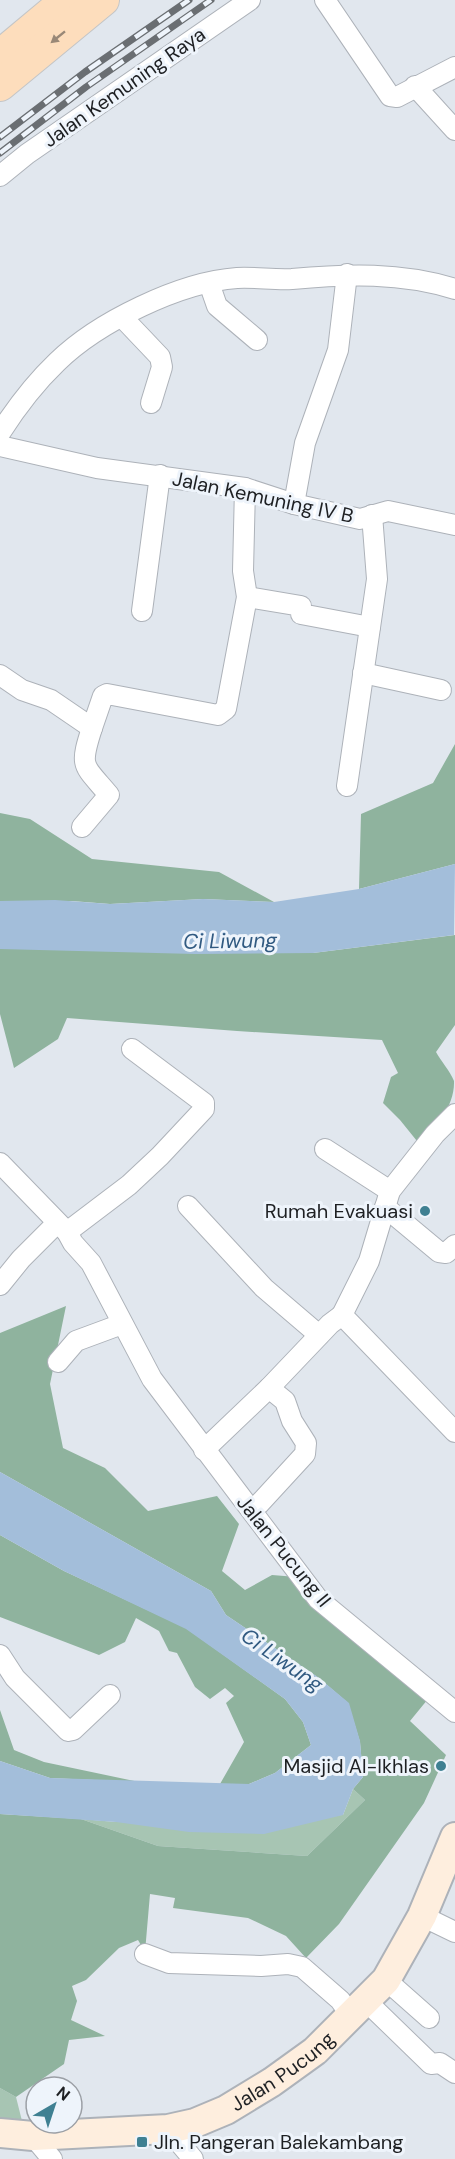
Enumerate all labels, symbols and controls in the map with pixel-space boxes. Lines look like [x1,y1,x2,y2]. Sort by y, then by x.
street label: Jalan Kemuning Raya [38,21,210,153]
one-way arrow [51,30,66,43]
street label: Jalan Kemuning IV B [170,465,356,529]
water label: Ci Liwung [183,926,278,956]
place label: Rumah Evakuasi [265,1198,413,1224]
marker: Rumah Evakuasi [418,1204,432,1218]
street label: Jalan Pucung II [231,1490,337,1612]
water label: Ci Liwung [235,1622,329,1699]
place label: Masjid Al-Ikhlas [284,1753,429,1779]
marker: Masjid Al-Ikhlas [434,1759,448,1773]
street label: Jalan Pucung [226,2026,340,2117]
north arrow [24,2075,84,2135]
text: N [52,2082,74,2106]
place label: Jln. Pangeran Balekambang [154,2129,403,2155]
marker: Jln. Pangeran Balekambang [135,2135,149,2149]

